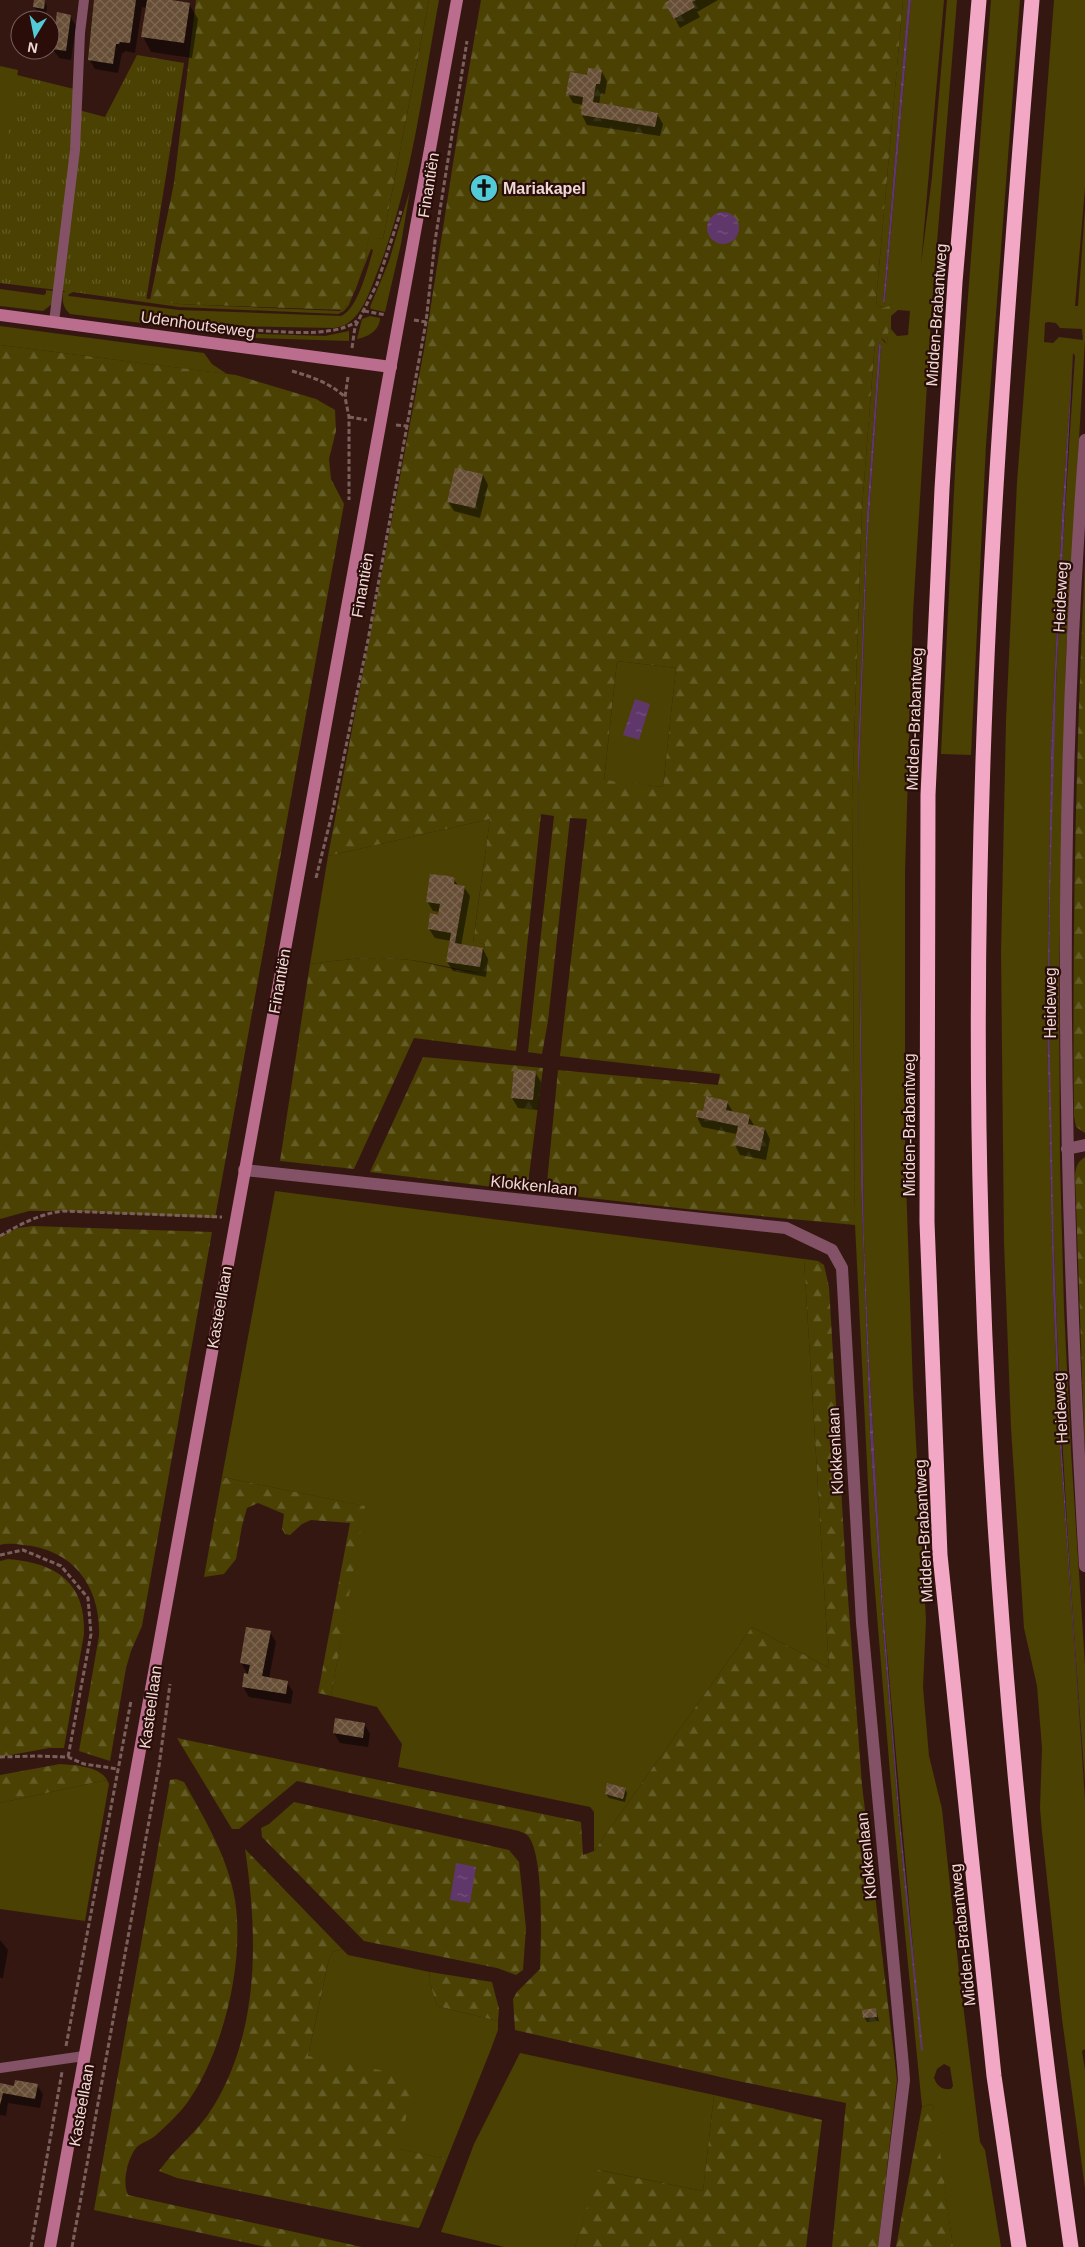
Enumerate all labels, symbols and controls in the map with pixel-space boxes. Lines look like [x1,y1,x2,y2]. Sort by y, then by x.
north arrow [10,10,60,60]
text: N [26,39,39,57]
street label: Finantiën [415,151,442,219]
church icon: Mariakapel [469,173,499,203]
place label: Mariakapel [503,180,586,197]
street label: Midden-Brabantweg [923,243,950,387]
street label: Udenhoutseweg [139,308,256,341]
street label: Finantiën [348,551,377,619]
street label: Heideweg [1050,561,1071,633]
street label: Midden-Brabantweg [904,647,925,791]
street label: Finantiën [265,947,294,1015]
street label: Heideweg [1042,967,1059,1039]
street label: Midden-Brabantweg [901,1053,918,1197]
street label: Klokkenlaan [490,1172,578,1199]
street label: Kasteellaan [204,1264,235,1350]
street label: Heideweg [1050,1372,1071,1444]
street label: Klokkenlaan [825,1407,846,1495]
street label: Midden-Brabantweg [911,1459,936,1603]
street label: Kasteellaan [136,1664,165,1750]
street label: Klokkenlaan [853,1812,880,1900]
street label: Midden-Brabantweg [947,1863,978,2007]
street label: Kasteellaan [66,2062,97,2148]

